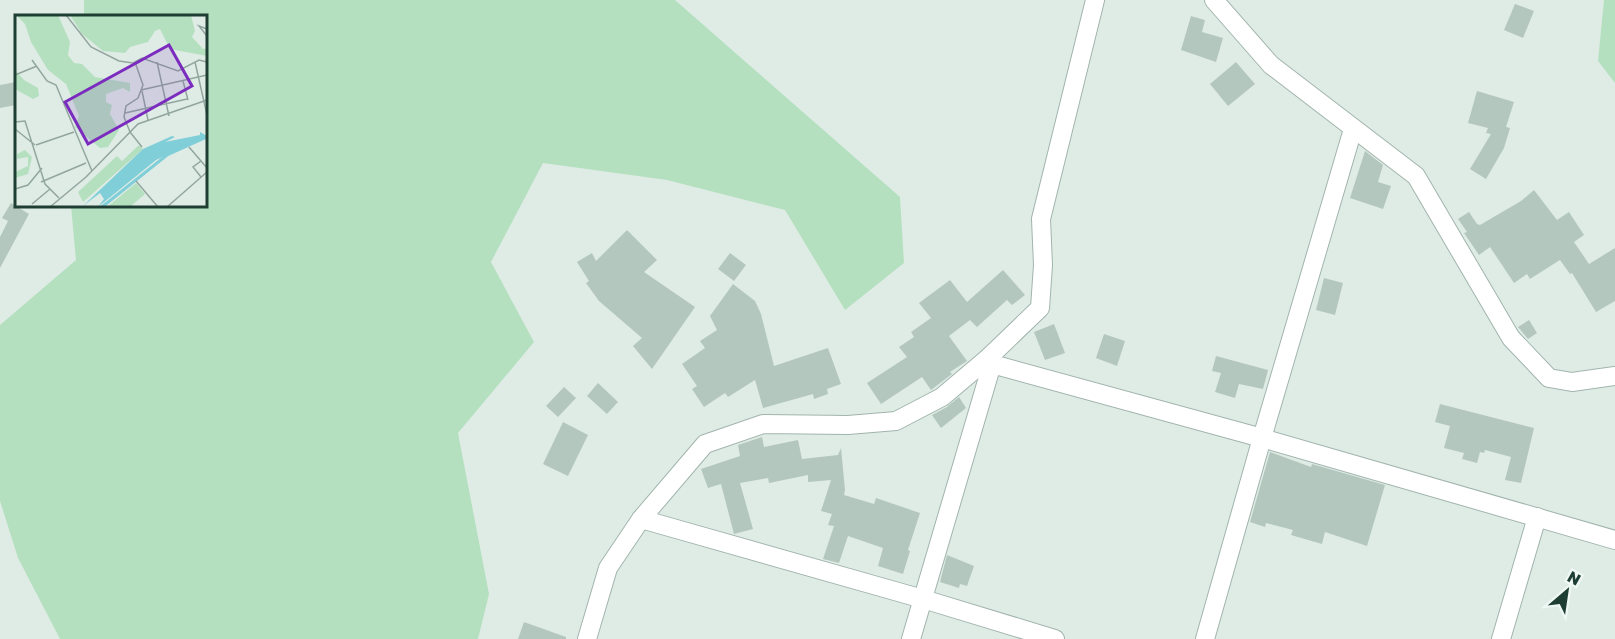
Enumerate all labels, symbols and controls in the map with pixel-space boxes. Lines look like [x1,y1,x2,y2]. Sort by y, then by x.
inset map [15,15,207,207]
north arrow [1537,561,1597,621]
text: N [1564,566,1584,590]

